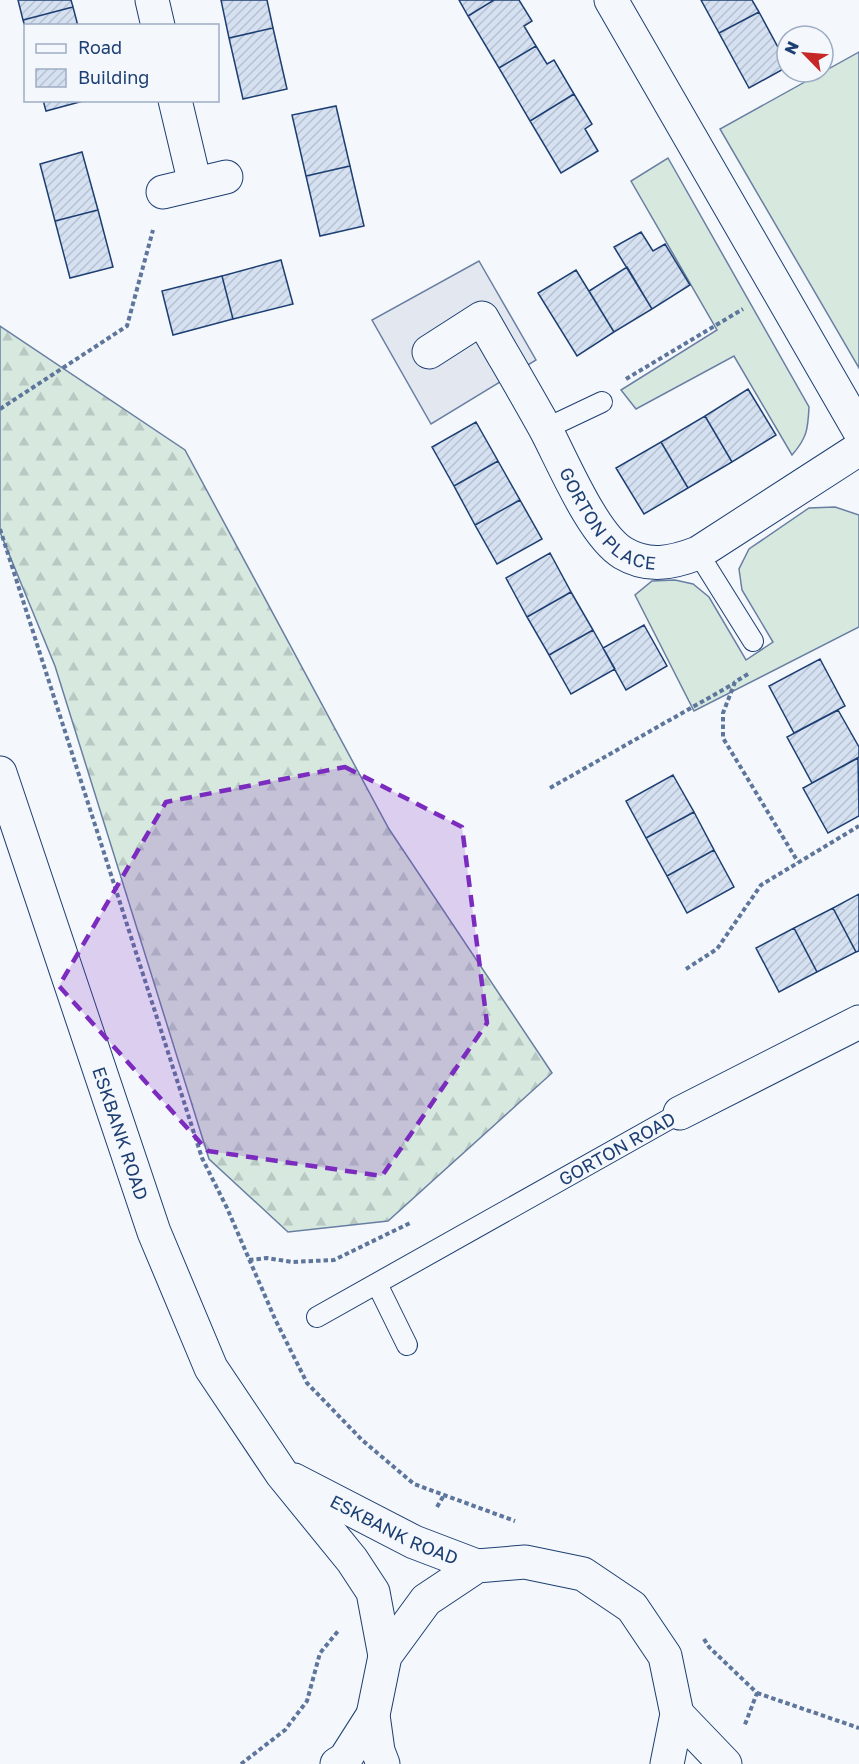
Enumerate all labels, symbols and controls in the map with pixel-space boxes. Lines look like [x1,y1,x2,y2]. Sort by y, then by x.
legend [24,24,219,102]
north arrow [775,24,835,84]
text: Road [78,36,122,58]
text: N [780,38,803,57]
text: Building [78,66,149,88]
street label: GORTON PLACE [555,464,657,574]
street label: ESKBANK ROAD [88,1064,153,1203]
street label: GORTON ROAD [555,1107,679,1190]
street label: ESKBANK ROAD [327,1490,461,1569]

